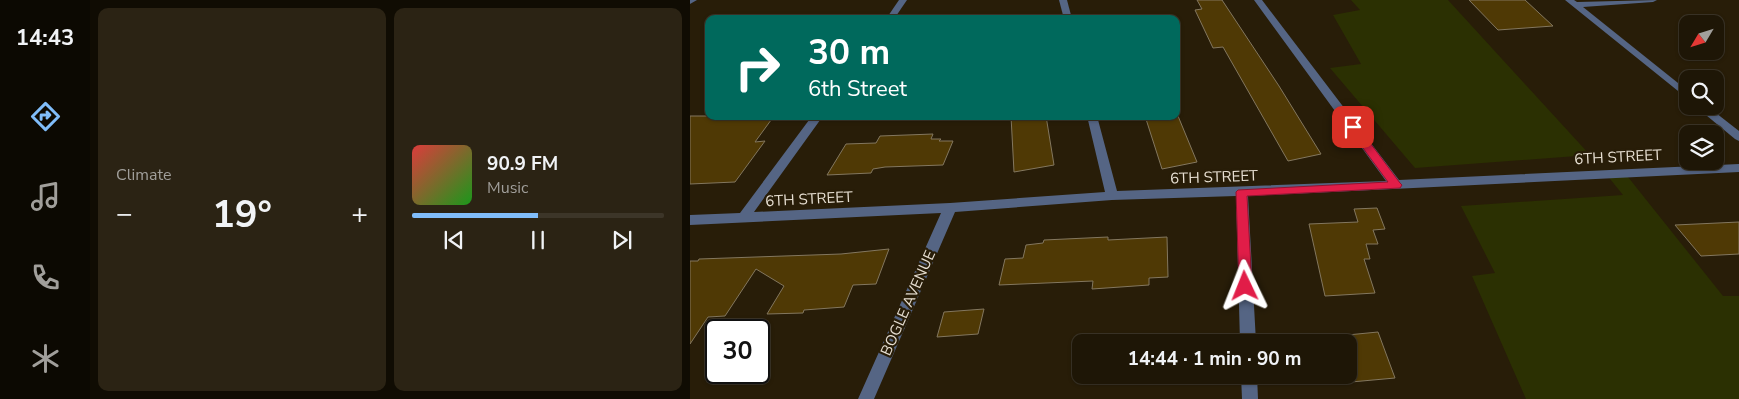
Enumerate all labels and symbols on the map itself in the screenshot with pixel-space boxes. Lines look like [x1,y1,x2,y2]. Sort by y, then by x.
north arrow [1679,15,1724,60]
pin [1332,106,1374,148]
street label: 6TH STREET [1574,145,1662,169]
street label: 6TH STREET [1170,165,1258,189]
street label: 6TH STREET [765,187,853,211]
street label: BOGLE AVENUE [876,247,940,359]
position arrow [1218,259,1270,311]
speed limit sign: 30 [705,319,770,384]

